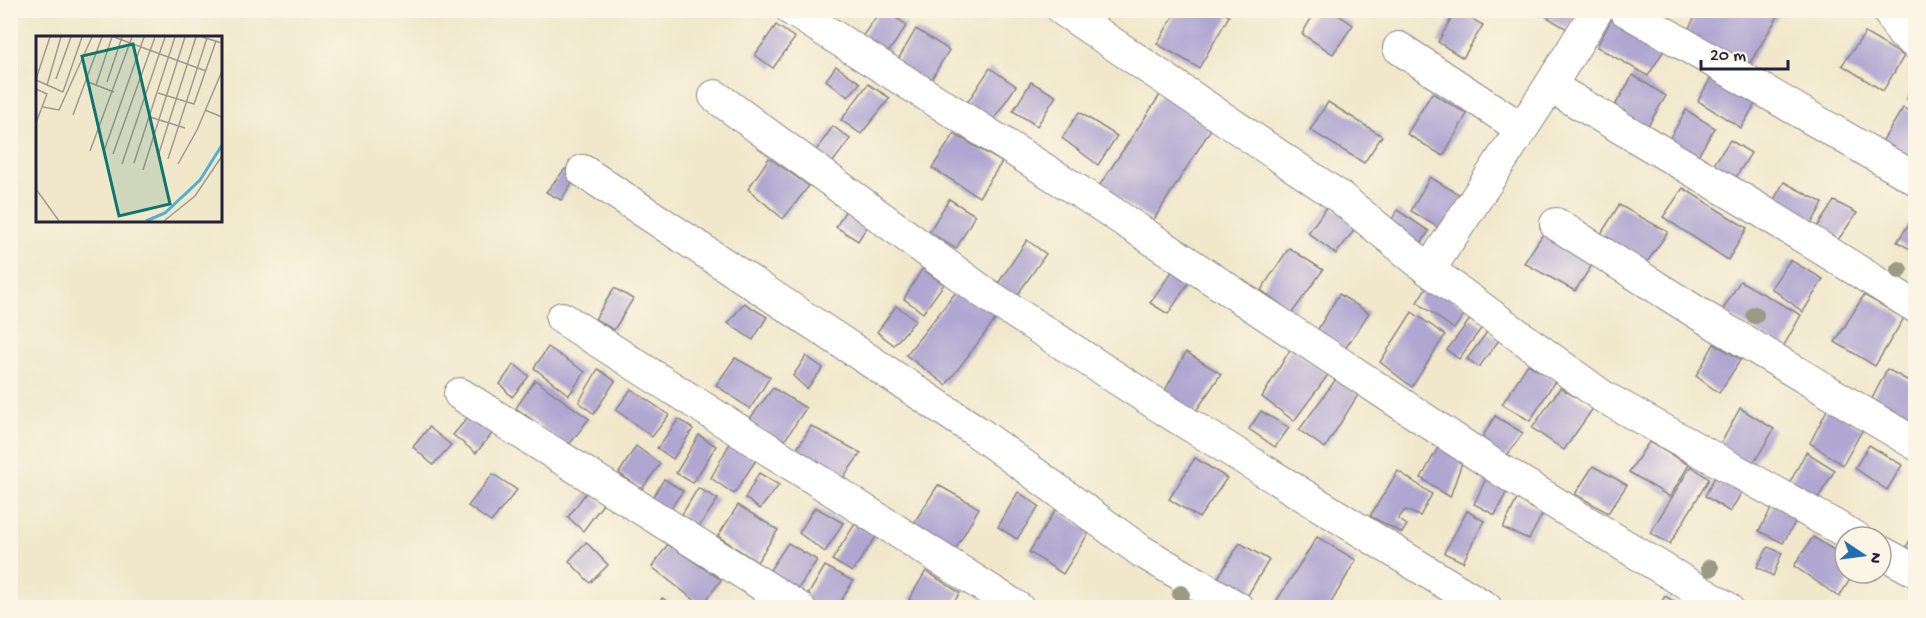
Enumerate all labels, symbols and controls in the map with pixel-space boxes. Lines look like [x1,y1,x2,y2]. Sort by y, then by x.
scale bar [1701,33,1788,71]
inset map [36,36,222,222]
text: 20 m [1710,46,1746,67]
north arrow [1833,525,1893,585]
text: N [1864,550,1885,565]

